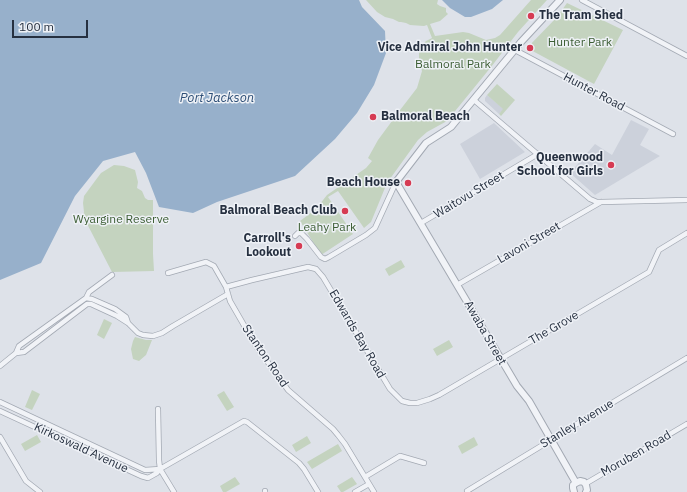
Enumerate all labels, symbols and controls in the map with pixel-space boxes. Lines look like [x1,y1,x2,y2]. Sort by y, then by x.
place label: The Tram Shed [539,9,623,23]
marker: The Tram Shed [526,11,536,21]
scale bar [14,12,90,38]
text: 100 m [19,19,54,34]
park label: Hunter Park [548,36,612,50]
place label: Vice Admiral John Hunter [378,41,522,55]
marker: Vice Admiral John Hunter [525,43,535,53]
park label: Balmoral Park [415,58,491,72]
street label: Hunter Road [561,70,627,114]
water label: Port Jackson [180,90,254,106]
place label: Balmoral Beach [381,110,470,124]
marker: Balmoral Beach [368,112,378,122]
place label: Queenwood School for Girls [517,151,603,179]
marker: Queenwood School for Girls [606,160,616,170]
street label: Waitovu Street [431,168,507,222]
place label: Beach House [327,176,400,190]
marker: Beach House [403,178,413,188]
place label: Balmoral Beach Club [219,204,337,218]
marker: Balmoral Beach Club [340,206,350,216]
park label: Wyargine Reserve [73,213,169,227]
street label: Lavoni Street [495,219,563,267]
park label: Leahy Park [298,221,356,235]
place label: Carroll's Lookout [244,232,291,260]
marker: Carroll's Lookout [294,241,304,251]
street label: Edwards Bay Road [326,287,388,381]
street label: Awaba Street [461,298,509,368]
street label: The Grove [527,308,581,348]
street label: Stanton Road [239,322,291,390]
street label: Stanley Avenue [538,396,616,452]
street label: Kirkoswald Avenue [32,420,130,476]
street label: Moruben Road [598,428,674,480]

